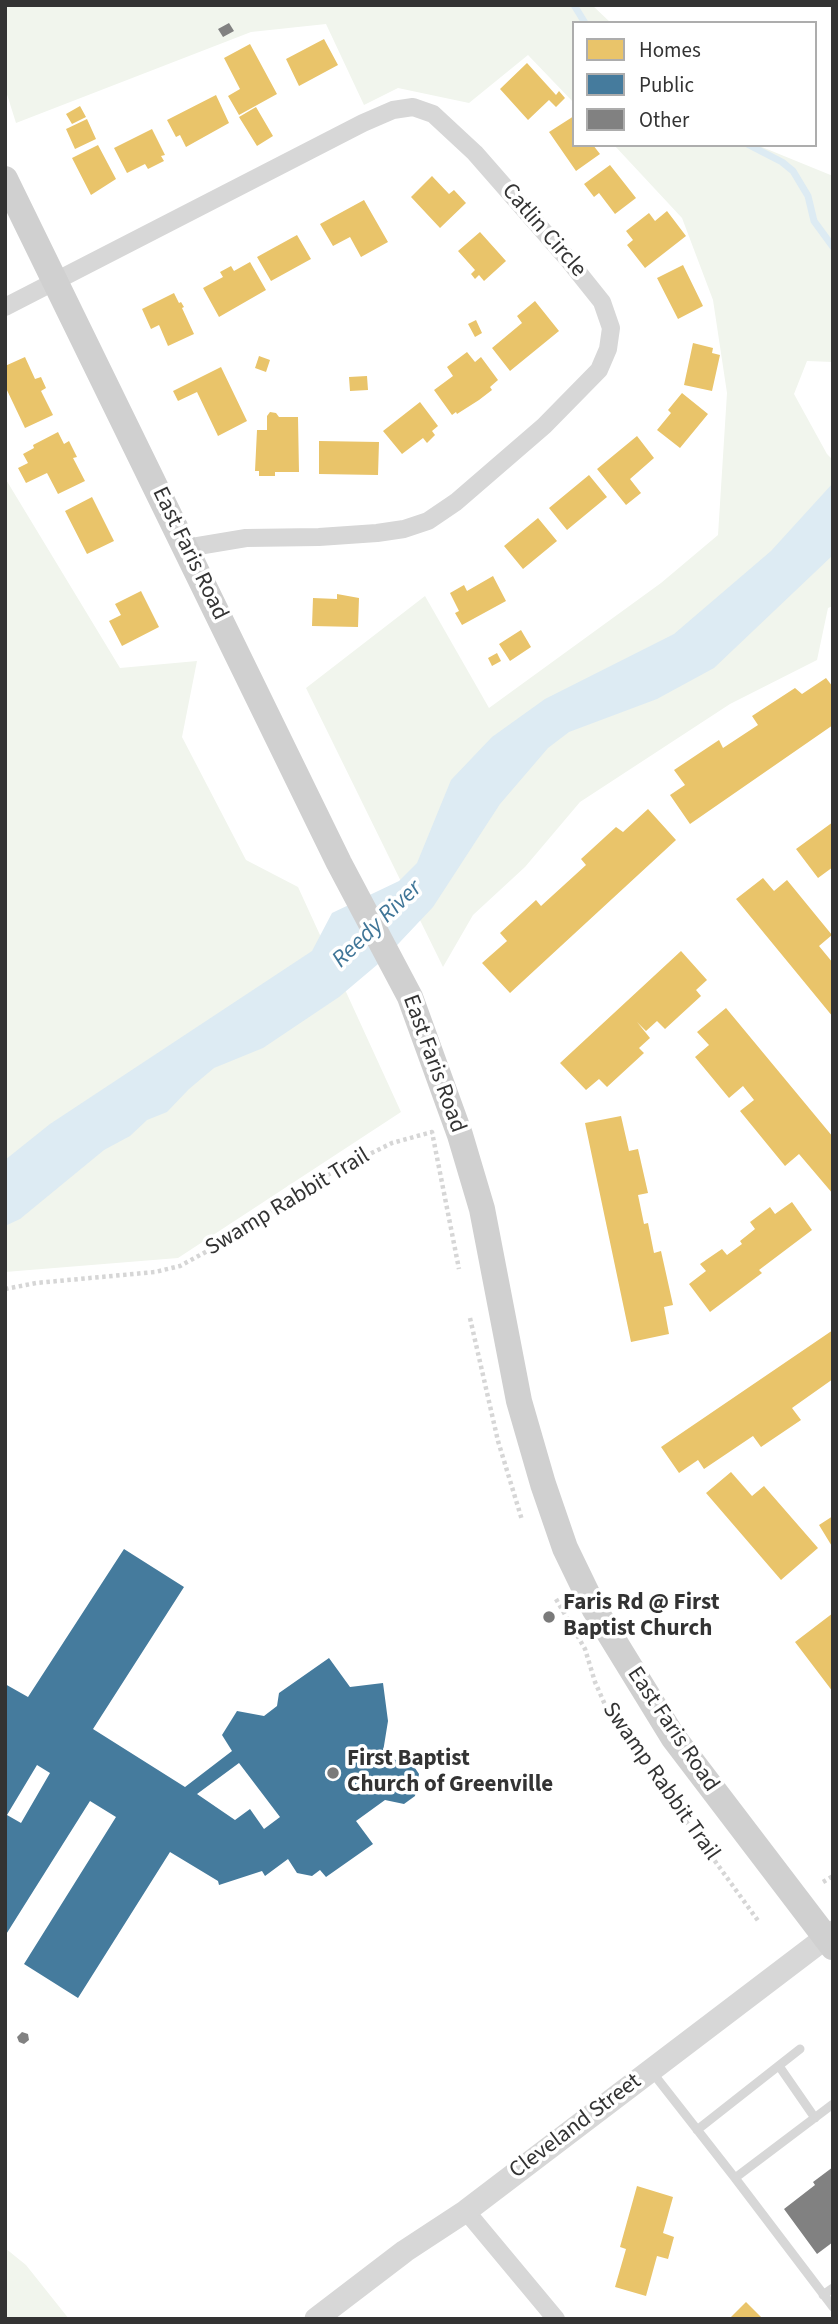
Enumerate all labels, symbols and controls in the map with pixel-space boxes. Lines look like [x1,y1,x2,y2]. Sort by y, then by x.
legend [572,21,817,147]
text: Homes [639,35,701,65]
text: Public [639,70,694,100]
text: Other [639,105,689,135]
street label: Catlin Circle [495,178,591,284]
street label: East Faris Road [145,483,233,625]
water label: Reedy River [327,875,429,975]
street label: East Faris Road [395,991,471,1137]
street label: Swamp Rabbit Trail [201,1143,375,1263]
place label: Faris Rd @ First Baptist Church [563,1590,719,1644]
marker: Faris Rd @ First Baptist Church [541,1609,557,1625]
street label: East Faris Road [620,1662,724,1798]
street label: Swamp Rabbit Trail [595,1698,725,1866]
place label: First Baptist Church of Greenville [347,1746,553,1800]
marker: First Baptist Church of Greenville [325,1765,341,1781]
street label: Cleveland Street [505,2069,647,2185]

